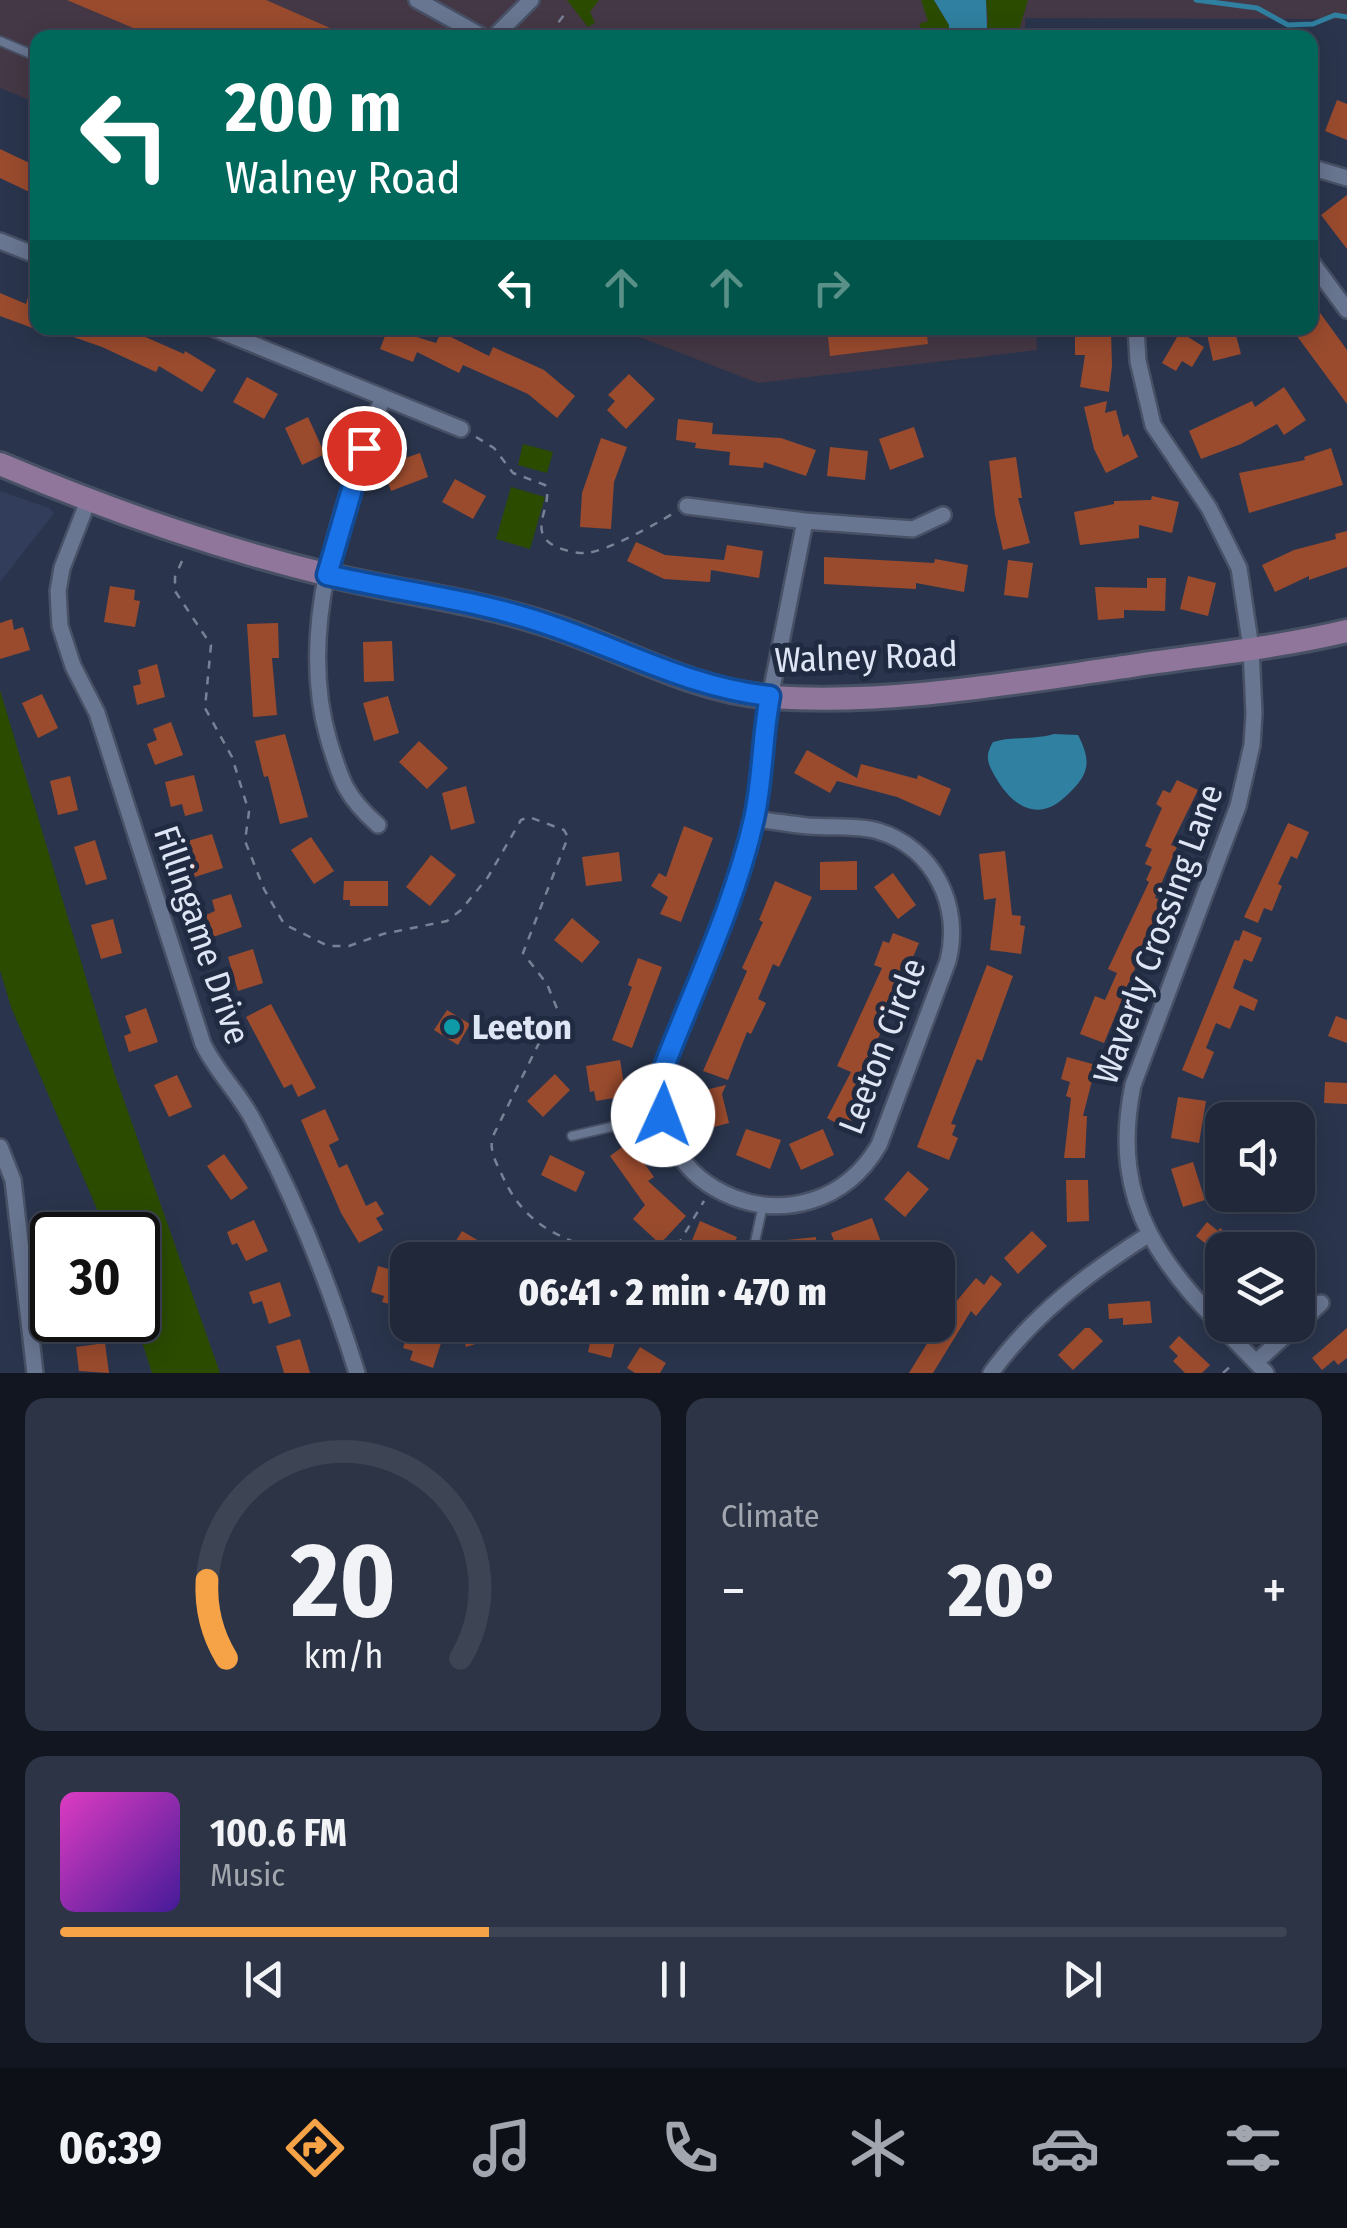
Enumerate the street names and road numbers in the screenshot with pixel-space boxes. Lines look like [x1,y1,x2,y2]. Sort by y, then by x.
street label: Walney Road [774,633,958,681]
street label: Waverly Crossing Lane [1084,778,1232,1090]
street label: Fillingame Drive [145,820,259,1050]
street label: Leeton Circle [829,952,935,1140]

